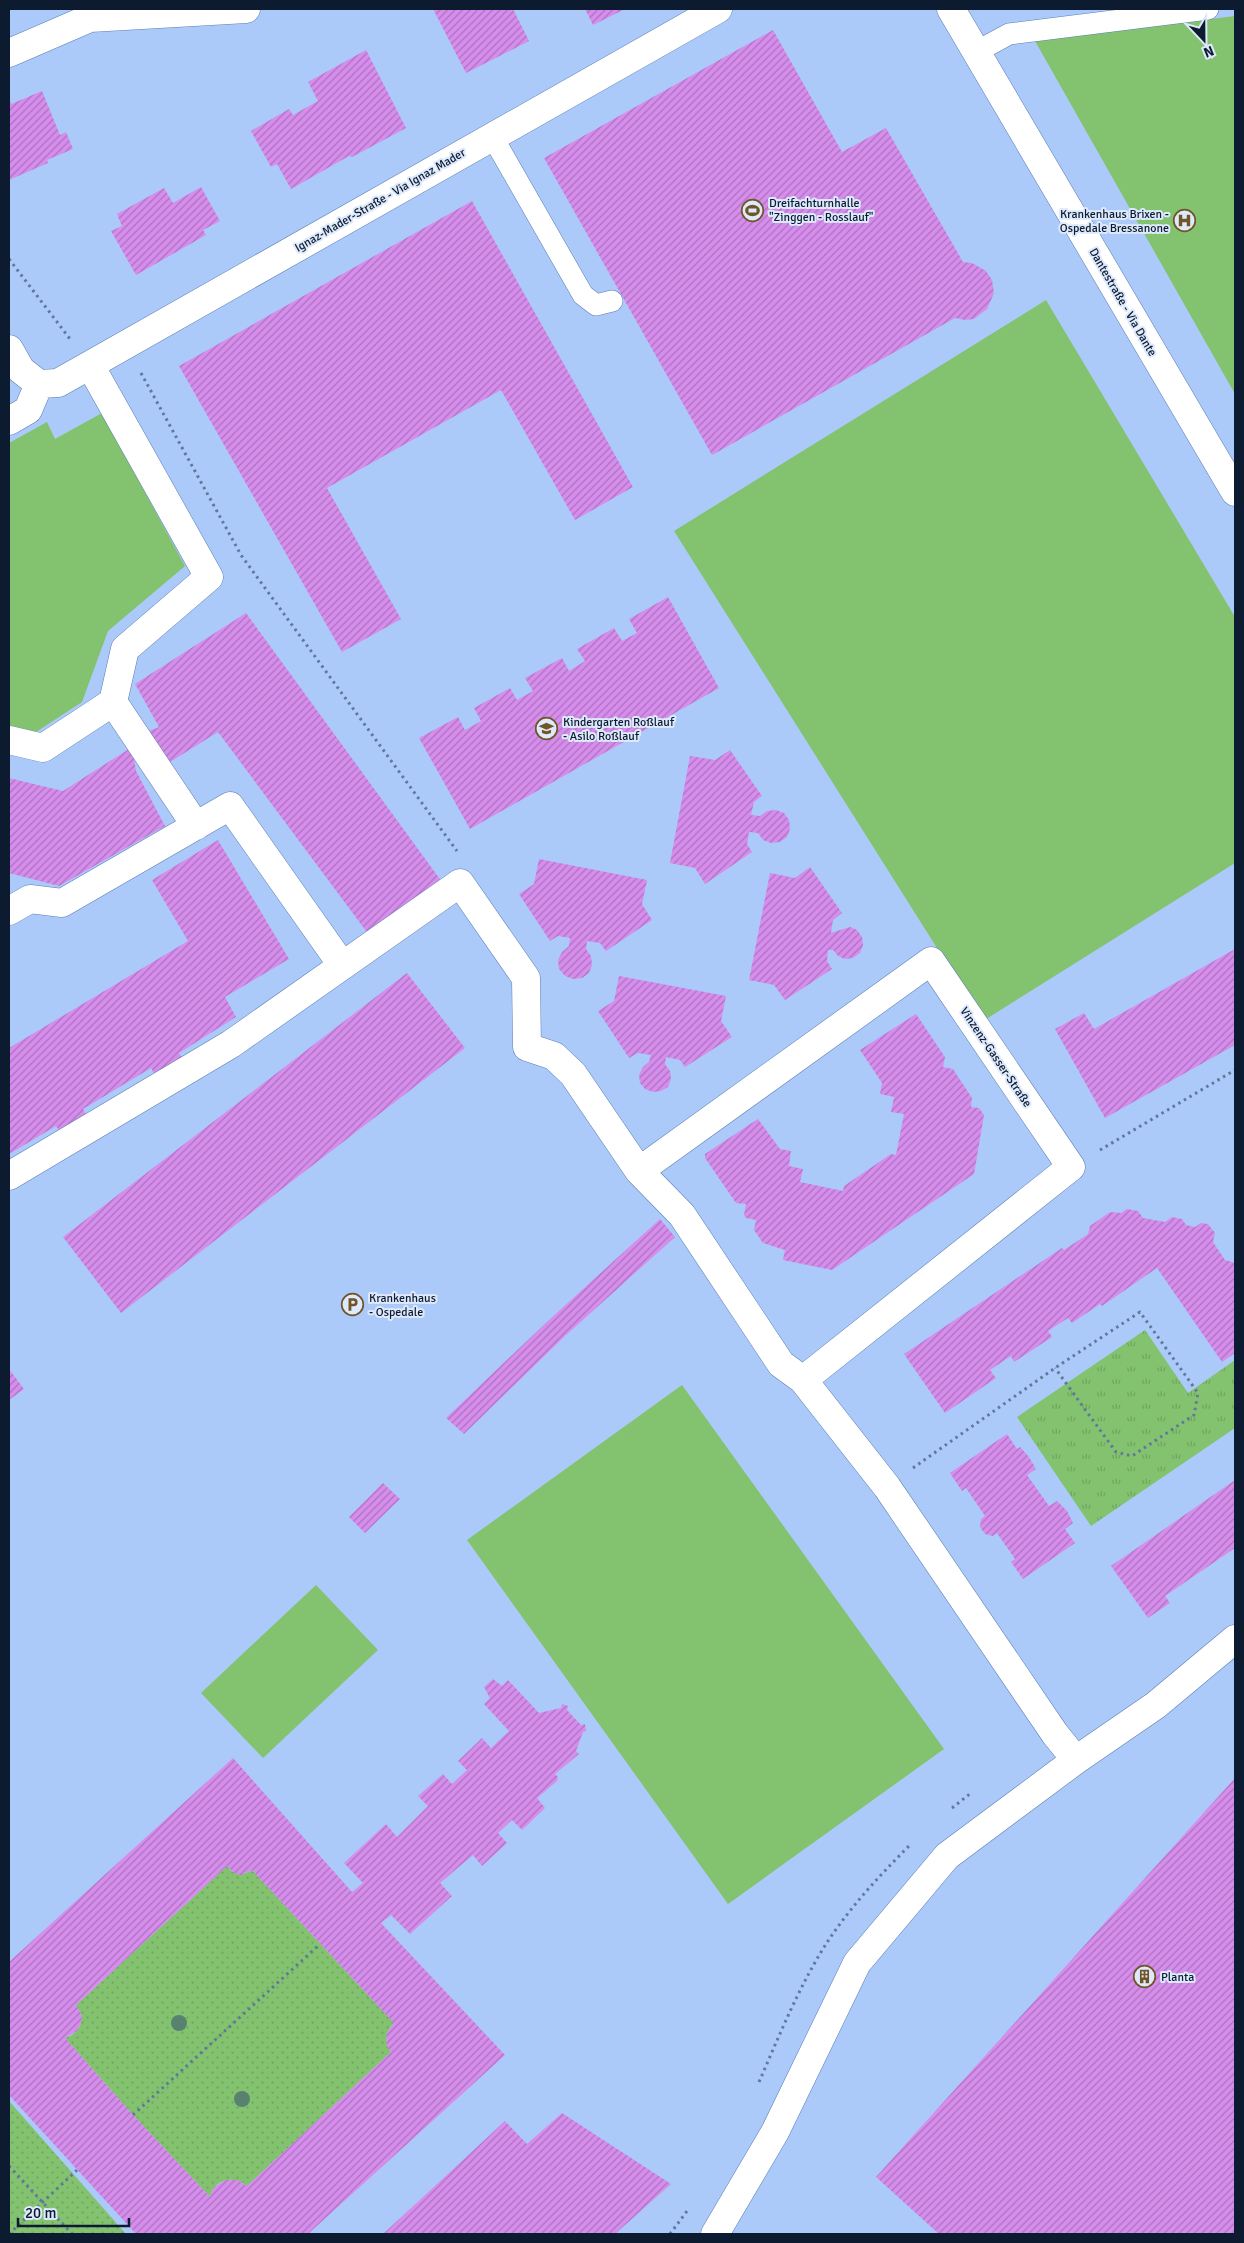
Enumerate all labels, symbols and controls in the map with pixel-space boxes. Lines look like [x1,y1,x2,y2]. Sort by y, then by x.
north arrow [1179,15,1229,65]
text: N [1201,42,1216,61]
street label: Ignaz-Mader-Straße - Via Ignaz Mader [292,145,469,256]
place label: Dreifachturnhalle "Zinggen - Rosslauf" [769,196,874,225]
sports icon: Dreifachturnhalle "Zinggen - Rosslauf" [741,198,765,222]
place label: Krankenhaus Brixen - Ospedale Bressanone [1060,207,1169,236]
hospital icon: Krankenhaus Brixen - Ospedale Bressanone [1173,209,1197,233]
street label: Dantestraße - Via Dante [1085,245,1160,359]
place label: Kindergarten Roßlauf - Asilo Roßlauf [563,715,675,744]
school or university icon: Kindergarten Roßlauf - Asilo Roßlauf [535,717,559,741]
street label: Vinzenz-Gasser-Straße [957,1004,1035,1110]
place label: Krankenhaus - Ospedale [369,1291,436,1320]
parking icon: Krankenhaus - Ospedale [341,1293,365,1317]
building icon: Planta [1133,1965,1157,1989]
place label: Planta [1161,1970,1194,1985]
scale bar [18,2196,129,2228]
text: 20 m [25,2204,56,2222]

